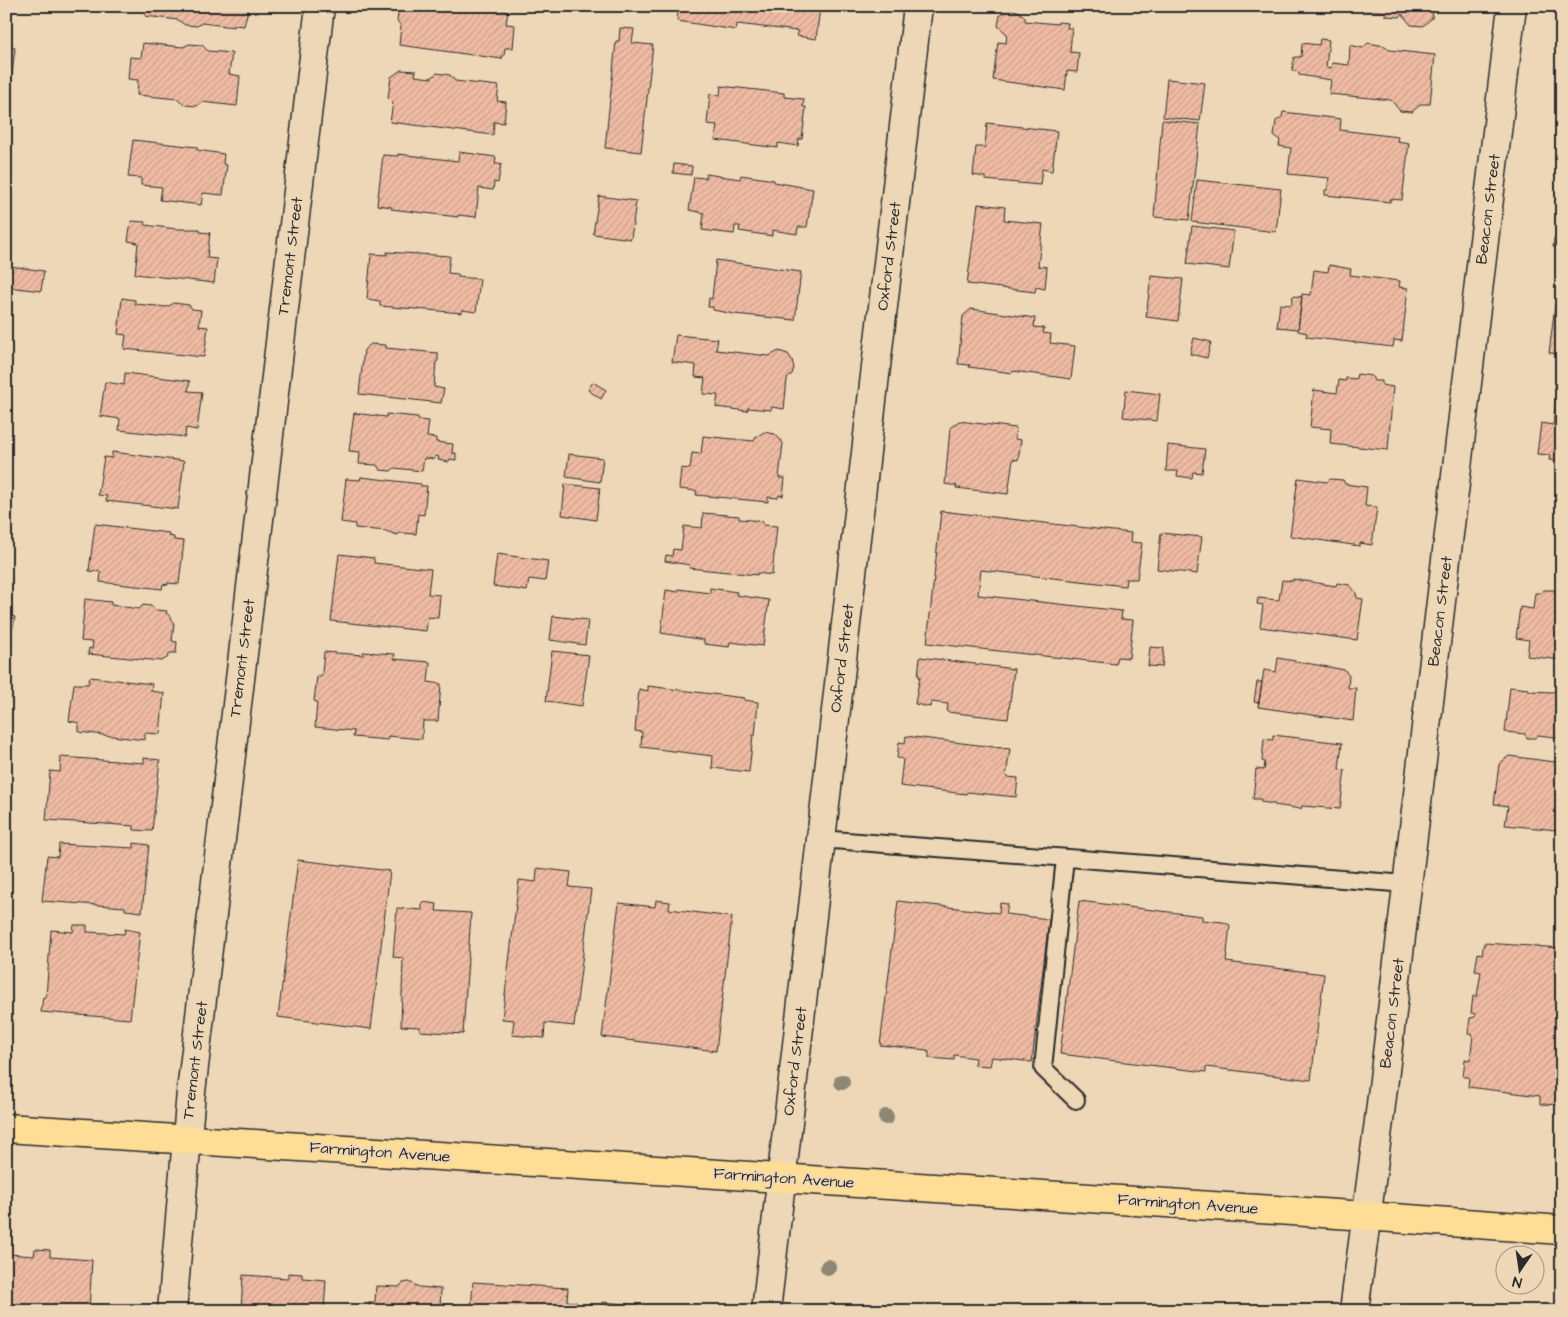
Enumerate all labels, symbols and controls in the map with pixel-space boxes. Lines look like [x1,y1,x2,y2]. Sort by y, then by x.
street label: Beacon Street [1470,152,1506,265]
street label: Tremont Street [272,195,308,316]
street label: Oxford Street [871,200,907,312]
street label: Beacon Street [1422,554,1458,667]
street label: Tremont Street [224,597,260,718]
street label: Oxford Street [824,602,860,714]
street label: Beacon Street [1374,956,1410,1069]
street label: Tremont Street [177,999,213,1120]
street label: Oxford Street [777,1005,813,1117]
street label: Farmington Avenue [309,1136,451,1169]
street label: Farmington Avenue [713,1162,855,1195]
street label: Farmington Avenue [1117,1188,1259,1221]
north arrow [1496,1244,1546,1294]
text: N [1511,1271,1524,1292]

